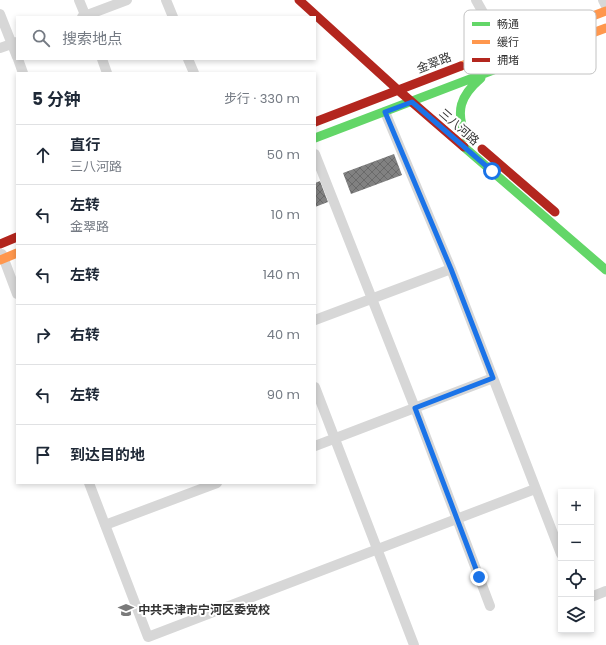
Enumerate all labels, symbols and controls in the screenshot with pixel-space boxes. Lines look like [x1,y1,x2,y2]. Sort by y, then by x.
legend [464,10,596,74]
search box [16,16,316,60]
text: 畅通 [497,16,519,32]
icon: search [30,27,52,49]
text: 搜索地点 [62,28,122,49]
text: 缓行 [497,34,519,50]
street label: 金翠路 [414,48,454,77]
text: 拥堵 [497,52,519,68]
text: 5 分钟 [32,87,81,111]
text: 步行 · 330 m [224,89,300,108]
street label: 三八河路 [436,104,483,149]
text: 直行 [70,134,100,155]
icon: ahead [32,144,54,166]
text: 50 m [267,145,300,164]
text: 三八河路 [70,157,122,176]
route start [483,162,501,180]
text: 左转 [70,194,100,215]
icon: left [32,204,54,226]
text: 10 m [271,205,300,224]
text: 金翠路 [70,217,109,236]
icon: left [32,264,54,286]
text: 左转 [70,264,100,285]
text: 140 m [263,265,300,284]
icon: right [32,324,54,346]
text: 右转 [70,324,100,345]
text: 40 m [267,325,300,344]
icon: left [32,384,54,406]
text: 左转 [70,384,100,405]
text: 90 m [267,385,300,404]
icon: arrive [32,444,54,466]
text: 到达目的地 [70,444,145,465]
map controls [558,489,594,633]
button: + [558,489,594,525]
button: − [558,525,594,561]
button: locate [558,561,594,597]
route end [470,568,488,586]
button: layers [558,597,594,633]
school or university icon: 中共天津市宁河区委党校 [117,601,135,619]
place label: 中共天津市宁河区委党校 [138,601,270,618]

